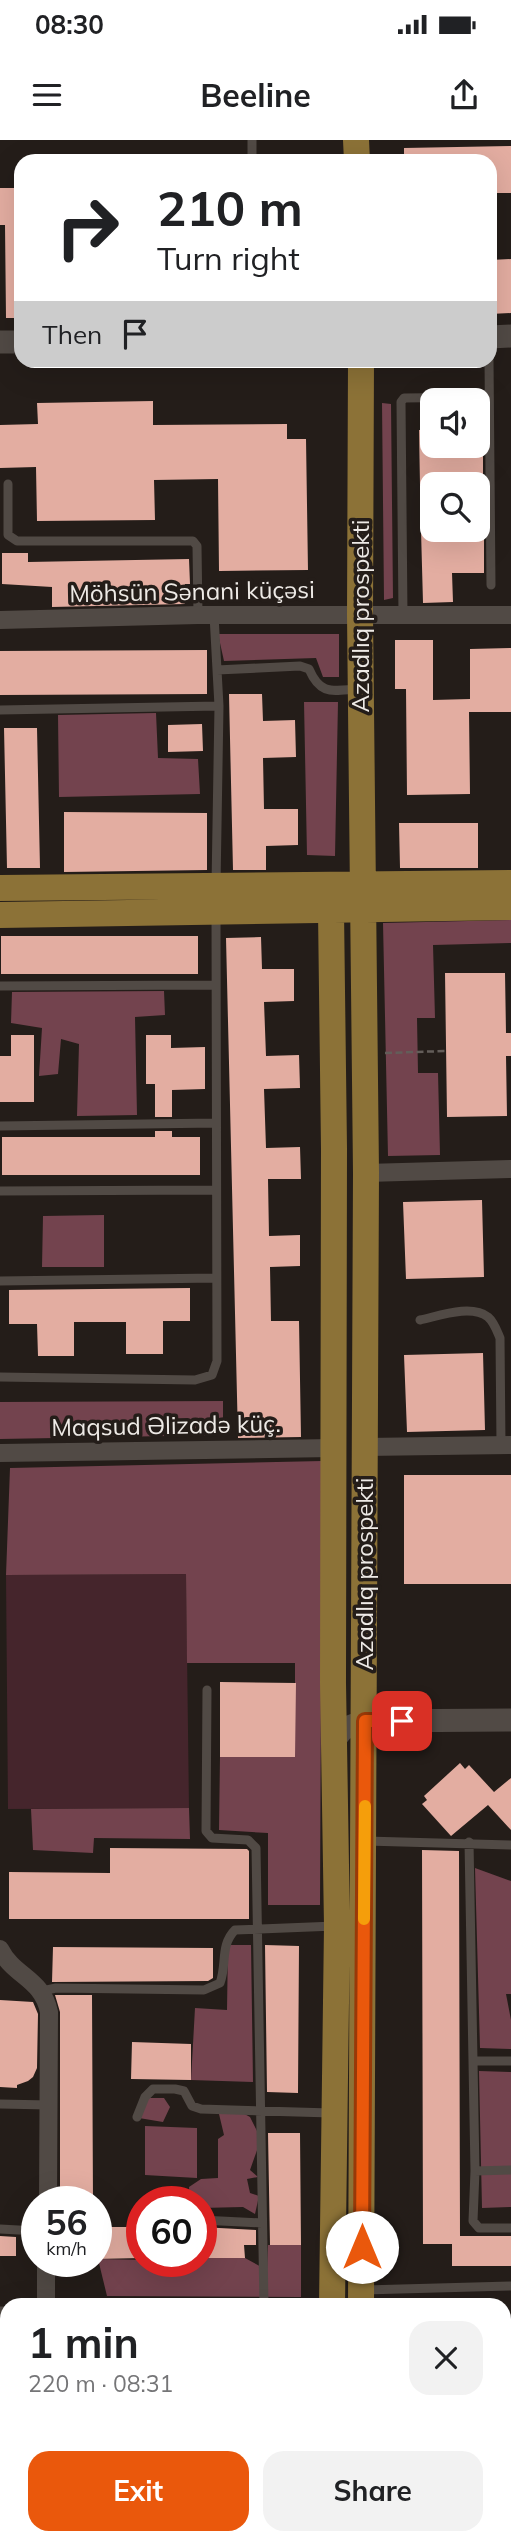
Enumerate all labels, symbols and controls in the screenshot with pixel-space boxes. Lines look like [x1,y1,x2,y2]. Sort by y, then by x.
text: 08:30 [35,8,104,41]
text: Beeline [200,75,311,115]
icon: menu [28,76,66,114]
icon: share [445,76,483,114]
text: 210 m [157,177,303,238]
icon: right [42,182,133,273]
text: Turn right [157,238,300,278]
icon: arrive [116,315,154,353]
text: Then [42,318,102,351]
map controls [420,388,490,542]
button: sound [420,388,490,458]
button: search [420,472,490,542]
street label: Azadlıq prospekti [345,519,375,713]
street label: Möhsün Sənani küçəsi [69,574,315,608]
street label: Maqsud Əlizadə küç. [51,1408,281,1442]
street label: Azadlıq prospekti [349,1477,379,1671]
pin [372,1691,432,1751]
icon: arrive [383,1702,421,1740]
speed limit sign: 60 [126,2186,217,2277]
text: 56 [45,2200,88,2244]
position arrow [325,2210,399,2284]
text: km/h [46,2237,87,2260]
text: 1 min [28,2316,139,2369]
button: close [409,2321,483,2395]
text: 220 m · 08:31 [28,2369,173,2398]
button: Exit [28,2451,249,2531]
button: Share [263,2451,483,2531]

